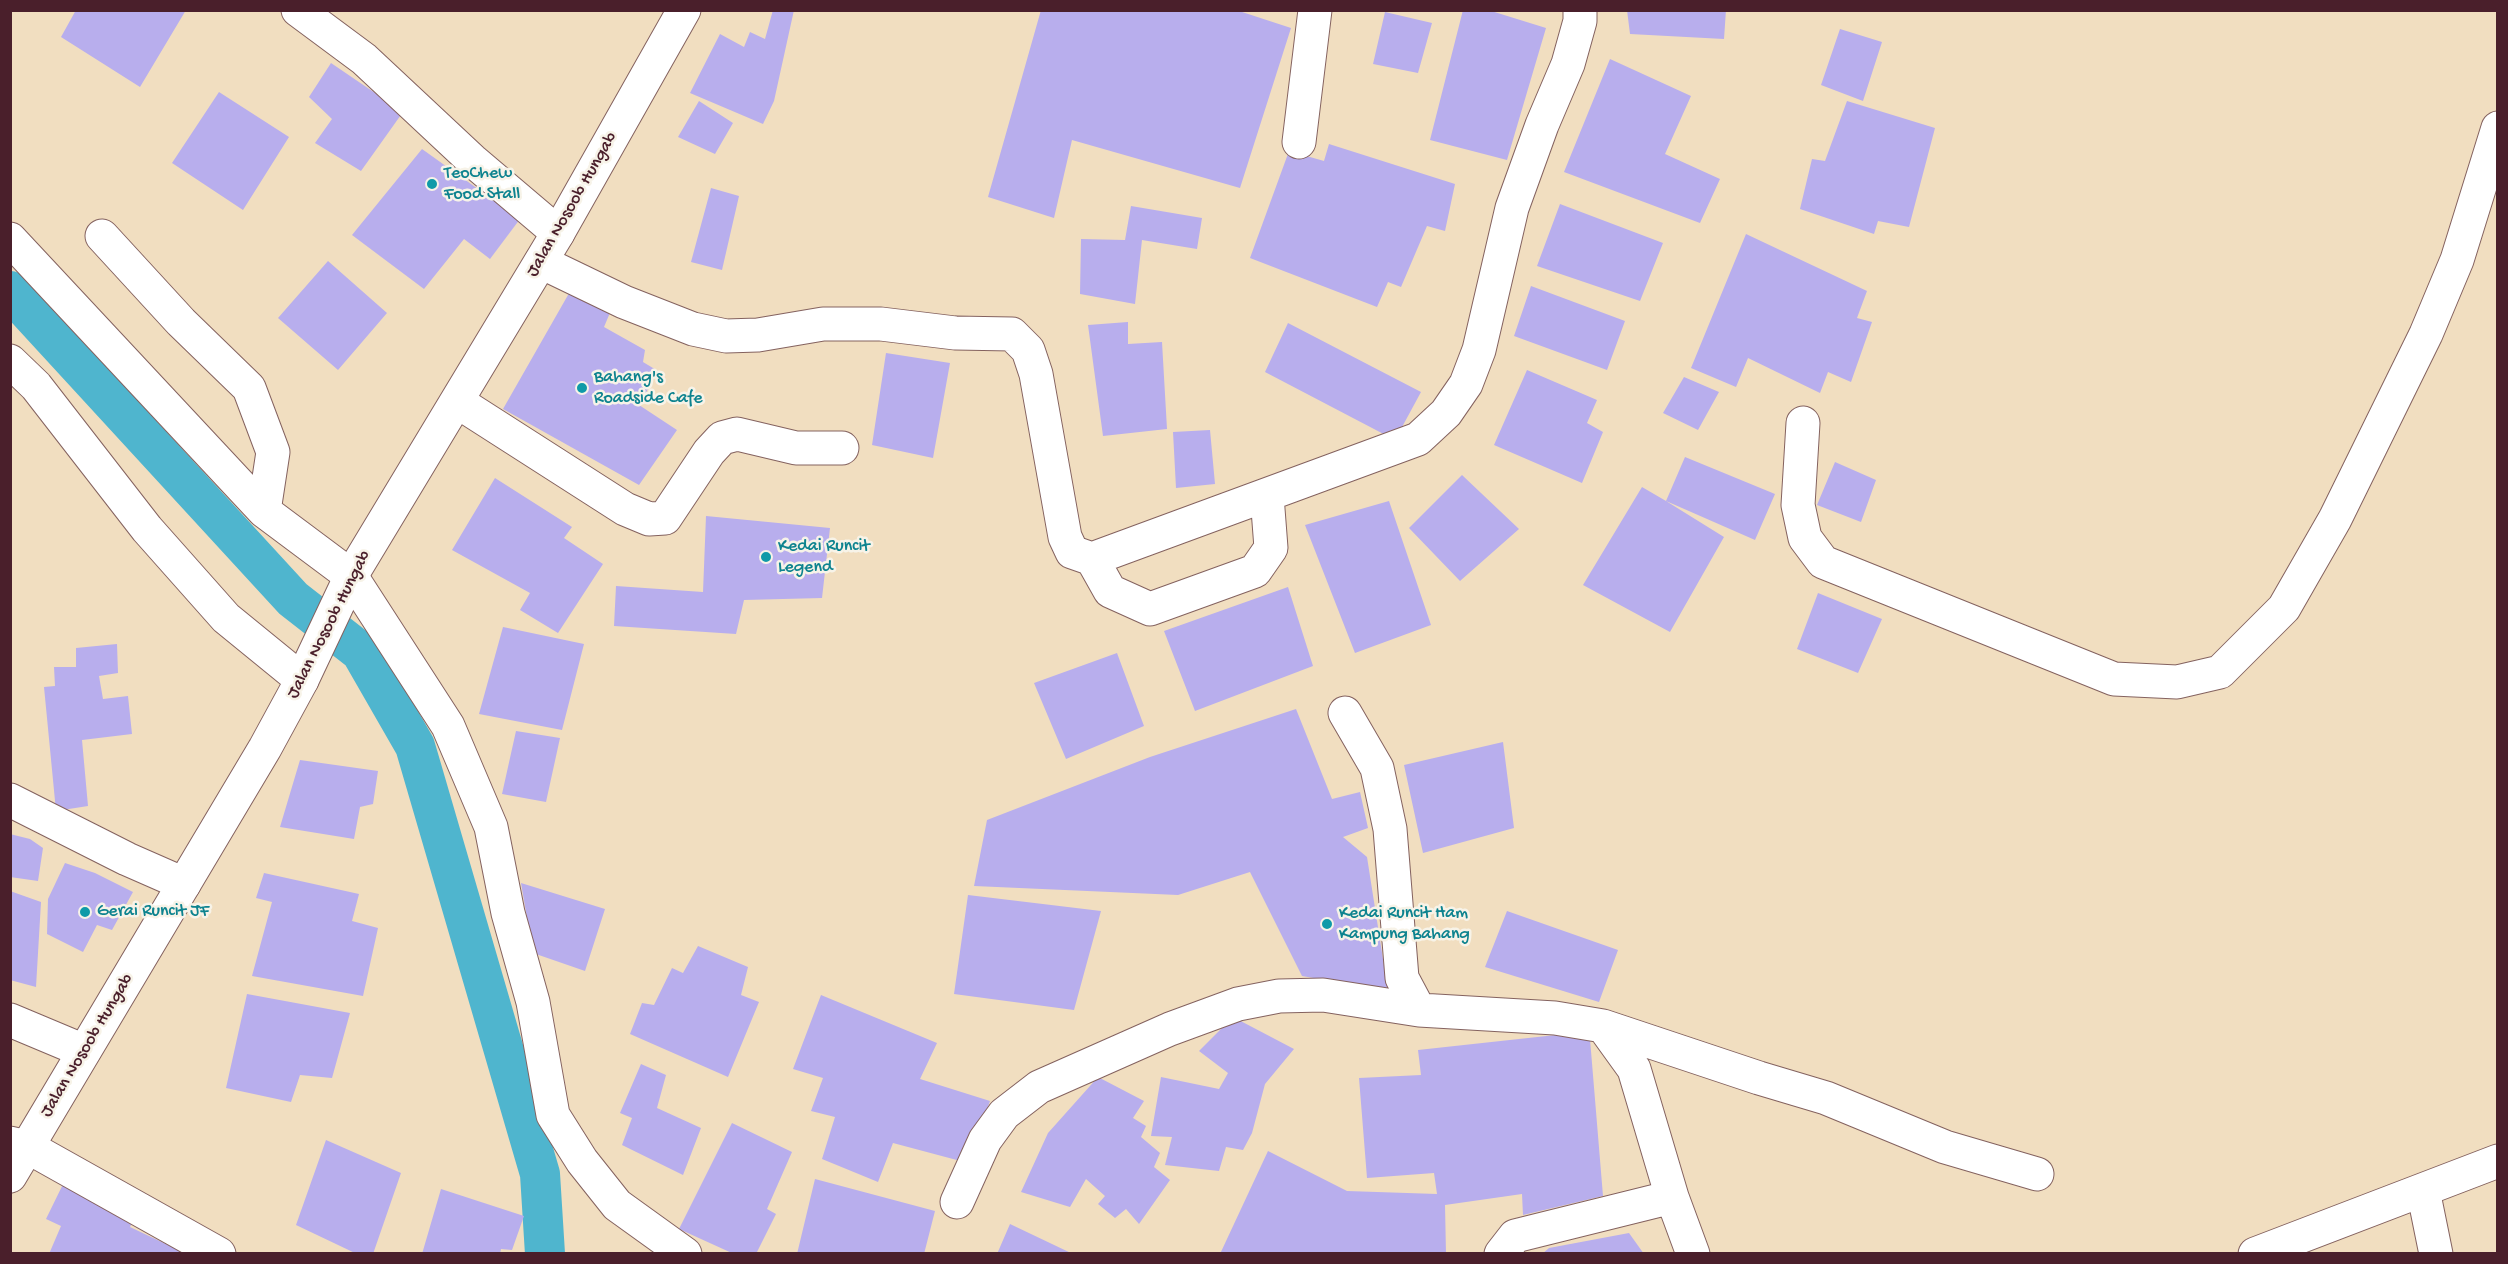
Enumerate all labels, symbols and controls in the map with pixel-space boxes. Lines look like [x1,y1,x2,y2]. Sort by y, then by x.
street label: Jalan Nosoob Hungab [523,129,623,281]
place label: TeoChew Food Stall [444,163,520,206]
marker: TeoChew Food Stall [425,177,439,191]
place label: Bahang's Roadside Cafe [594,367,702,410]
marker: Bahang's Roadside Cafe [575,381,589,395]
place label: Kedai Runcit Legend [778,536,870,578]
street label: Jalan Nosoob Hungab [283,547,377,703]
marker: Kedai Runcit Legend [759,550,773,564]
place label: Gerai Runcit JF [97,901,209,923]
place label: Kedai Runcit Ham Kampung Bahang [1339,903,1470,946]
marker: Gerai Runcit JF [78,905,92,919]
marker: Kedai Runcit Ham Kampung Bahang [1320,917,1334,931]
street label: Jalan Nosoob Hungab [37,970,139,1122]

